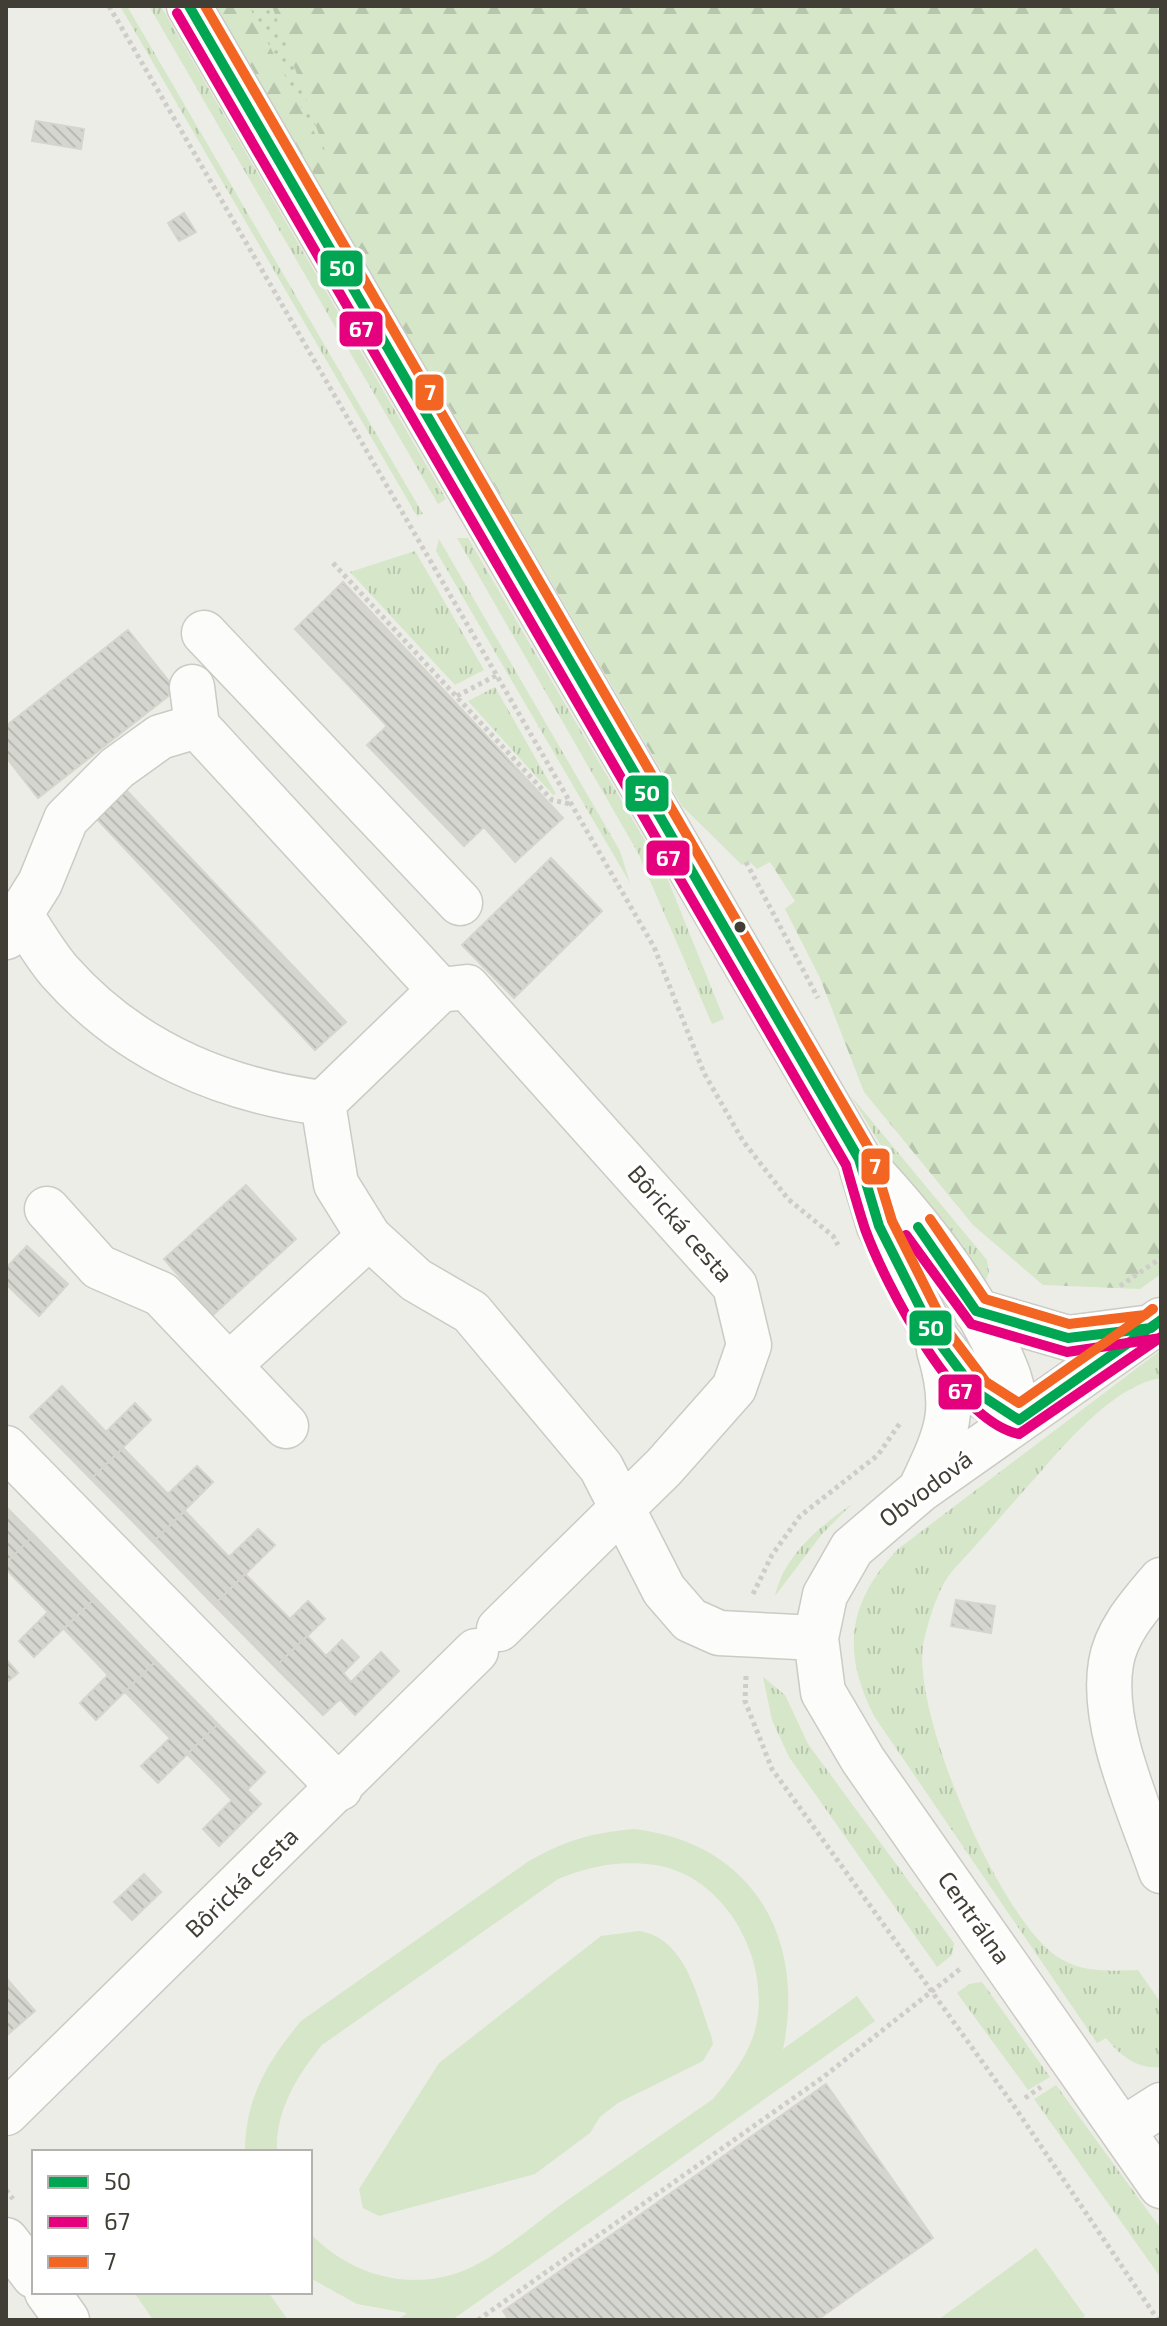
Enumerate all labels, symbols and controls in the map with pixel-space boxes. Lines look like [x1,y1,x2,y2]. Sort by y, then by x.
line badge: 50 [319,249,364,288]
text: 50 [329,254,355,280]
line badge: 67 [338,310,384,348]
text: 67 [349,315,374,341]
line badge: 7 [414,373,445,412]
text: 7 [424,378,436,404]
line badge: 50 [624,774,670,813]
text: 50 [634,779,660,805]
line badge: 67 [645,839,691,877]
text: 67 [656,844,681,870]
unlabelled marker [732,919,748,935]
line badge: 7 [860,1147,891,1186]
text: 7 [869,1152,881,1178]
street label: Bôrická cesta [622,1159,740,1287]
line badge: 50 [908,1309,953,1347]
text: 50 [918,1314,944,1340]
line badge: 67 [937,1373,983,1411]
text: 67 [948,1377,973,1403]
street label: Obvodová [873,1443,977,1532]
street label: Bôrická cesta [179,1821,303,1943]
street label: Centrálna [933,1865,1018,1969]
legend [32,2150,312,2294]
text: 50 [104,2166,131,2195]
text: 67 [104,2206,130,2235]
text: 7 [104,2246,116,2275]

